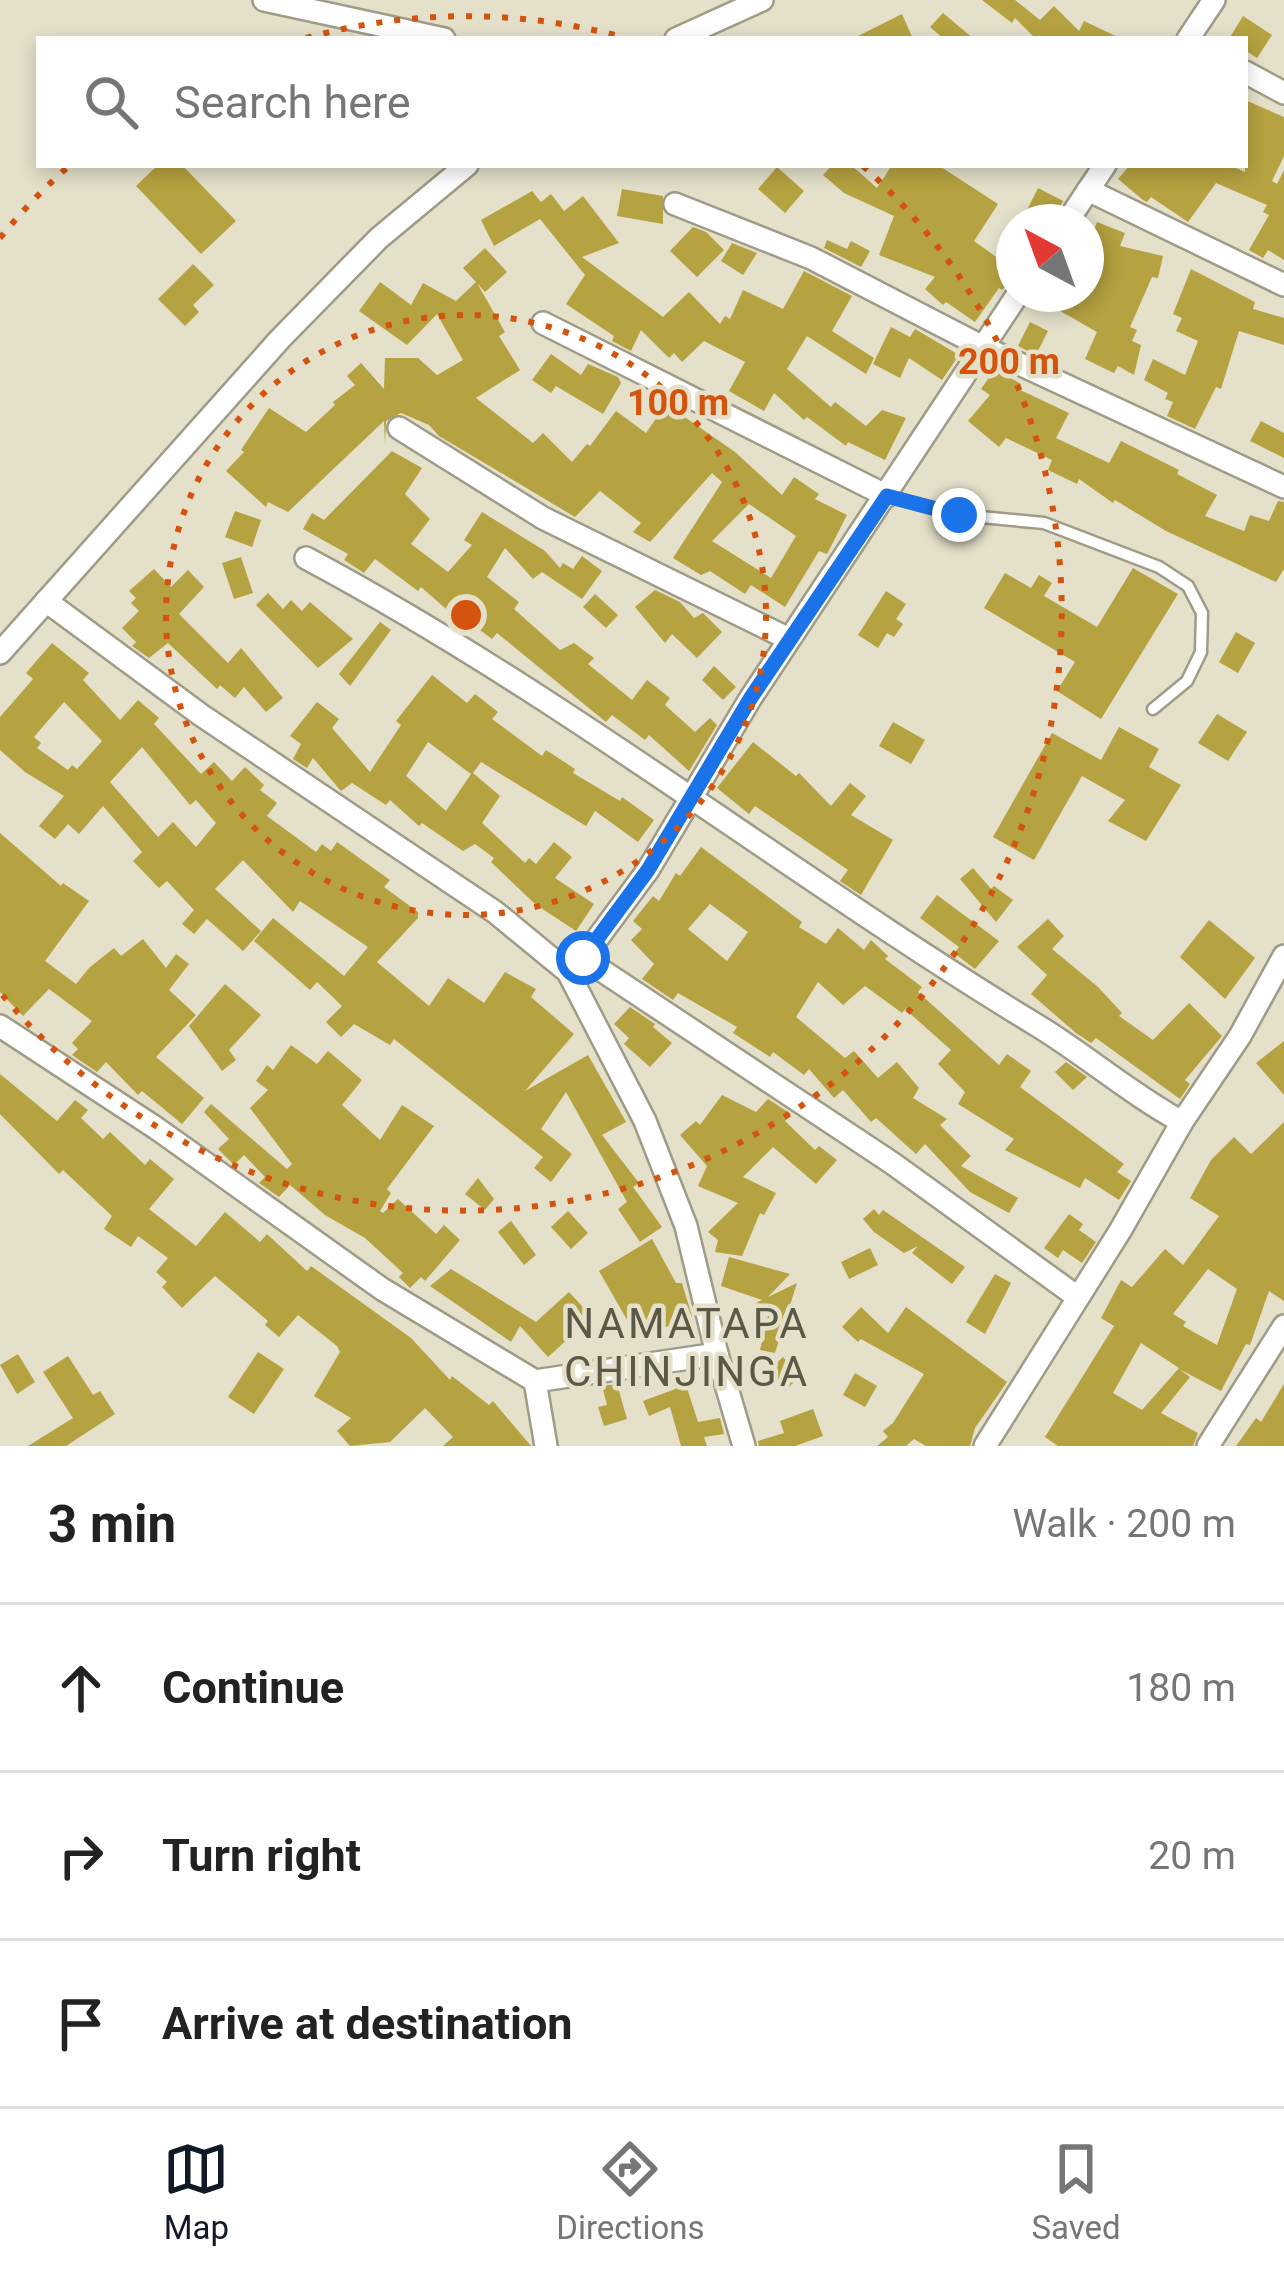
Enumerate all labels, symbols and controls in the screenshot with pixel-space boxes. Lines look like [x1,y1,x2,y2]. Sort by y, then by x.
search box [36,36,1248,168]
icon: search [78,69,144,135]
text: Search here [174,76,411,129]
north arrow [996,204,1104,312]
text: 200 m [958,341,1060,383]
text: 100 m [627,382,729,424]
route end [932,488,986,542]
centre of rings [445,594,487,636]
route start [556,931,610,985]
district label: NAMATAPA CHINJINGA [564,1299,810,1396]
text: 3 min [48,1495,176,1554]
text: Walk · 200 m [1012,1501,1236,1547]
icon: ahead [48,1655,114,1721]
text: Continue [162,1661,344,1714]
text: 180 m [1126,1665,1236,1711]
icon: right [48,1823,114,1889]
text: Turn right [162,1829,361,1882]
text: 20 m [1148,1833,1236,1879]
icon: arrive [48,1991,114,2057]
text: Arrive at destination [162,1997,573,2050]
tab: Map [163,2136,229,2247]
tab: Directions [556,2136,705,2247]
tab: Saved [1031,2136,1121,2247]

